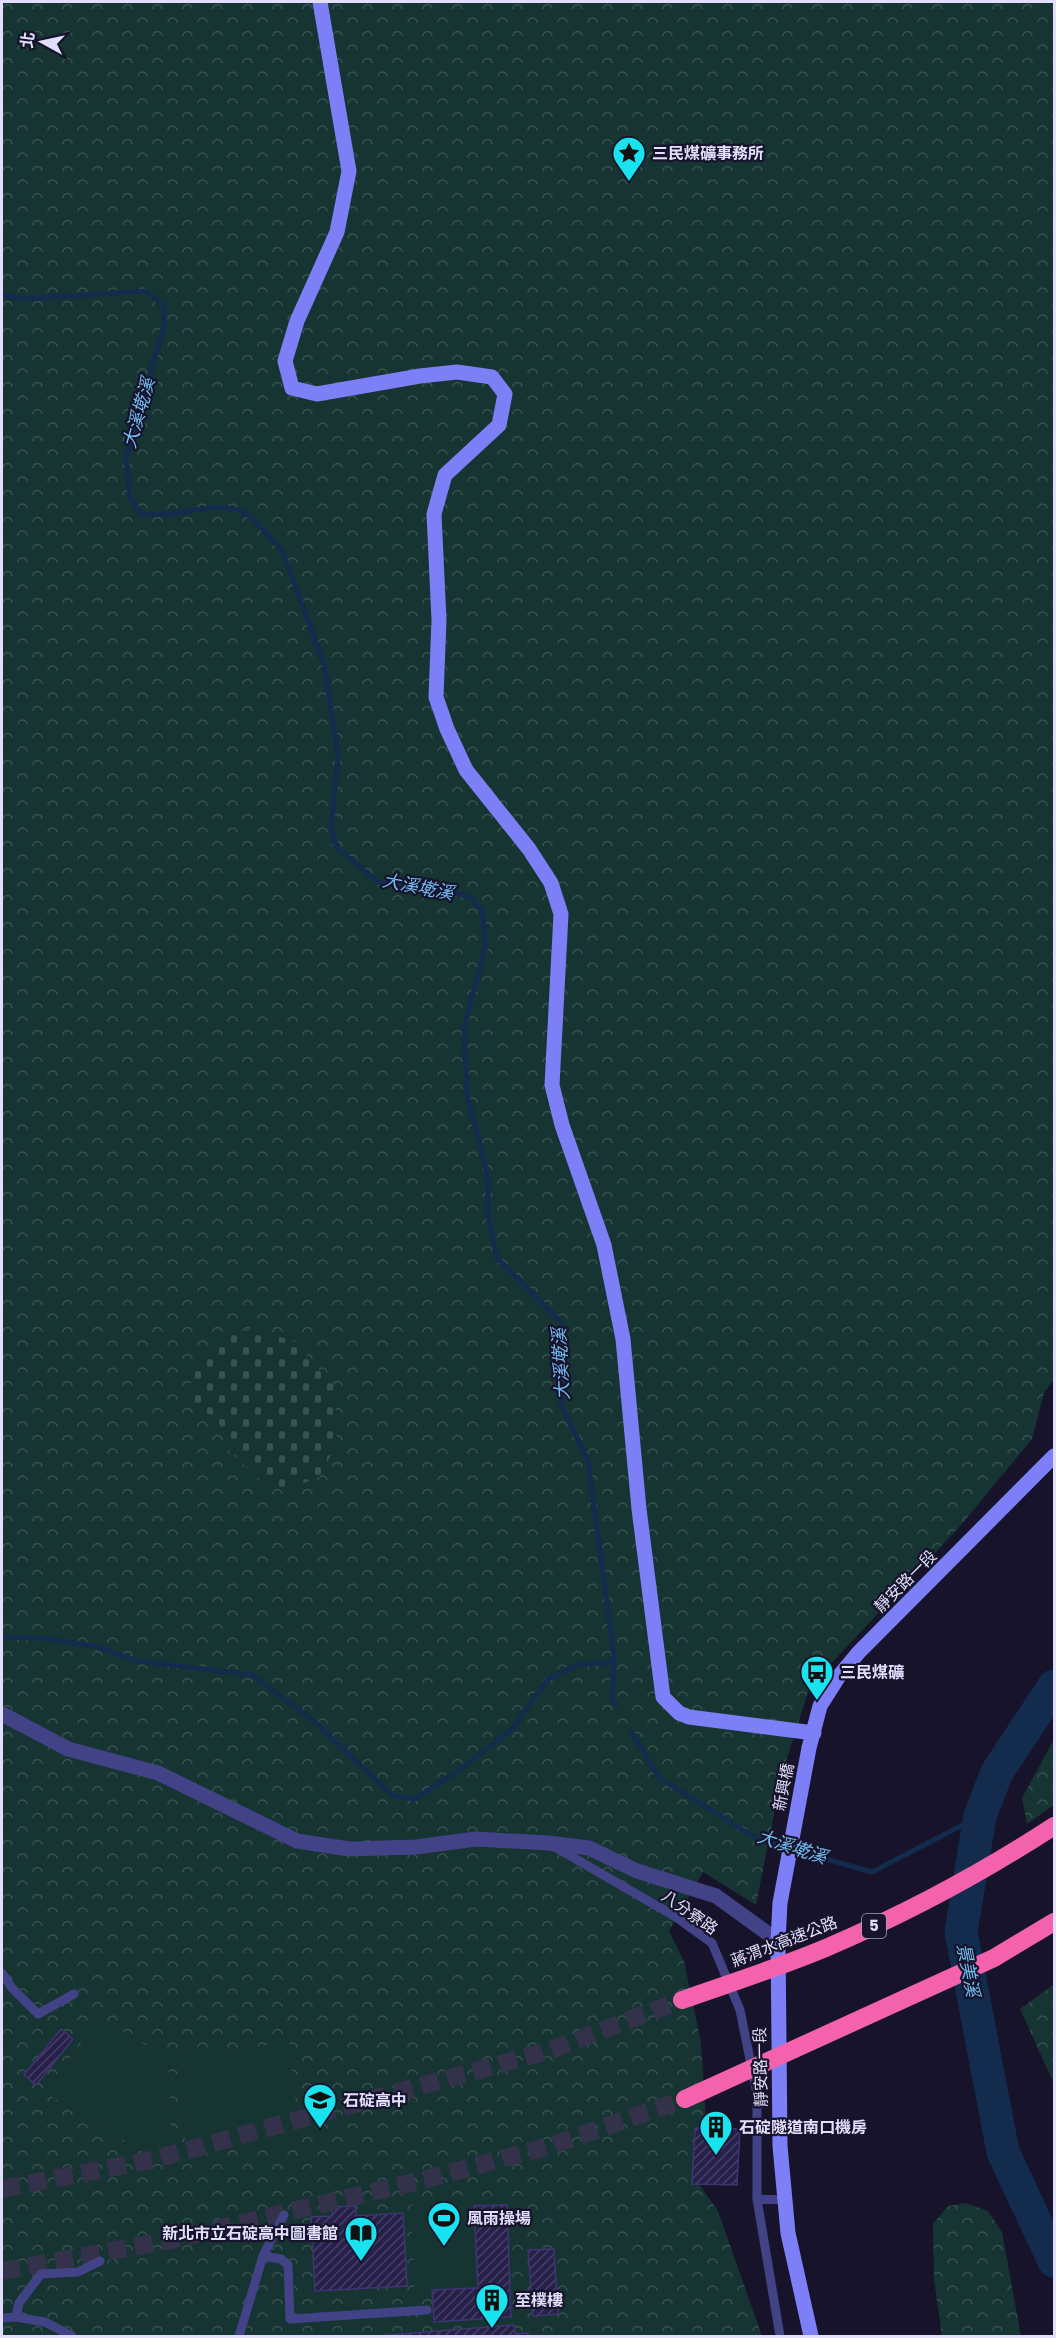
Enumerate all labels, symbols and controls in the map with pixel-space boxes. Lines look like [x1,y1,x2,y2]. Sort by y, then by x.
north arrow [12,12,72,72]
text: 北 [15,30,40,50]
place icon: 三民煤礦事務所 [611,135,647,182]
place label: 三民煤礦事務所 [652,142,764,165]
water label: 大溪墘溪 [117,372,161,451]
water label: 大溪墘溪 [380,867,459,906]
water label: 大溪墘溪 [546,1324,575,1401]
street label: 靜安路一段 [869,1545,942,1618]
bus stop icon: 三民煤礦 [799,1654,835,1701]
place label: 三民煤礦 [840,1661,904,1684]
street label: 新興橋 [768,1761,799,1813]
water label: 大溪墘溪 [754,1824,833,1870]
street label: 八分寮路 [657,1885,723,1940]
street label: 蔣渭水高速公路 [728,1911,841,1972]
road number: 5 [862,1914,886,1938]
water label: 景美溪 [951,1941,986,2002]
street label: 靜安路一段 [748,2027,773,2107]
school or university icon: 石碇高中 [302,2082,338,2129]
place label: 石碇高中 [343,2089,407,2112]
building icon: 石碇隧道南口機房 [698,2109,734,2156]
place label: 石碇隧道南口機房 [739,2116,867,2139]
sports icon: 風雨操場 [426,2200,462,2247]
place label: 風雨操場 [467,2207,531,2230]
library icon: 新北市立石碇高中圖書館 [343,2215,379,2262]
place label: 新北市立石碇高中圖書館 [162,2222,338,2245]
building icon: 至樸樓 [474,2282,510,2329]
place label: 至樸樓 [515,2289,563,2312]

